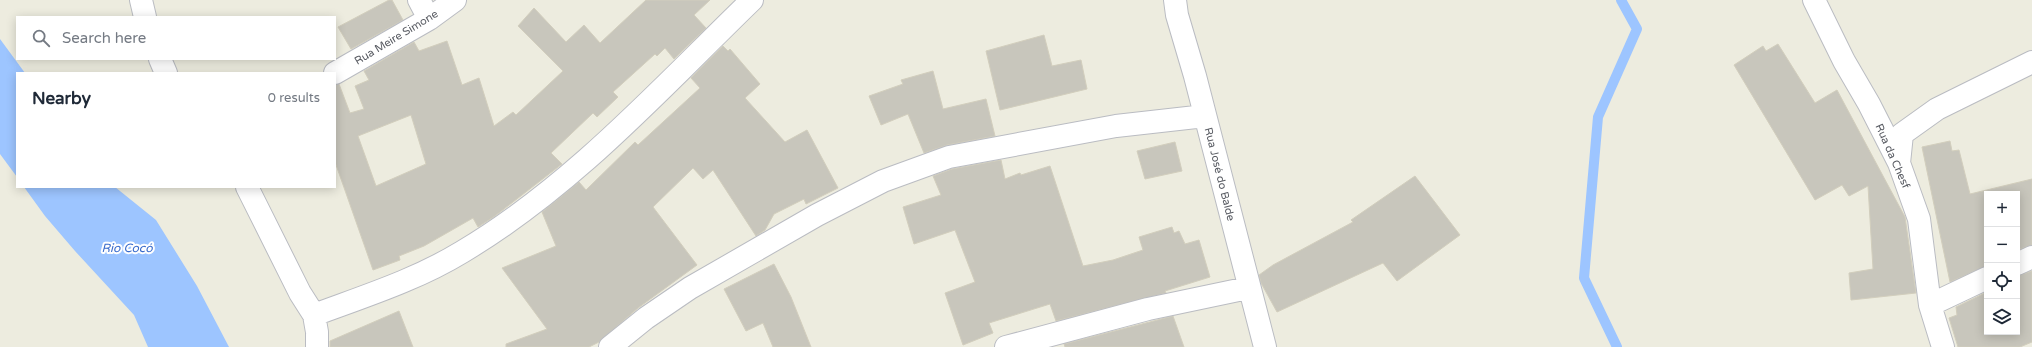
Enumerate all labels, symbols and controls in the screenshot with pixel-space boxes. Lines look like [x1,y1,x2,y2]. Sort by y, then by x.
street label: Rua Meire Simone [352,7,440,68]
search box [16,16,336,60]
icon: search [30,27,52,49]
text: Search here [62,29,146,47]
text: Nearby [32,88,91,109]
text: 0 results [268,90,320,106]
street label: Rua da Chesf [1872,122,1913,191]
street label: Rua José do Balde [1202,126,1237,222]
map controls [1984,191,2020,335]
button: + [1984,191,2020,227]
button: − [1984,227,2020,263]
water label: Rio Cocó [101,241,153,255]
button: locate [1984,263,2020,299]
button: layers [1984,299,2020,335]

